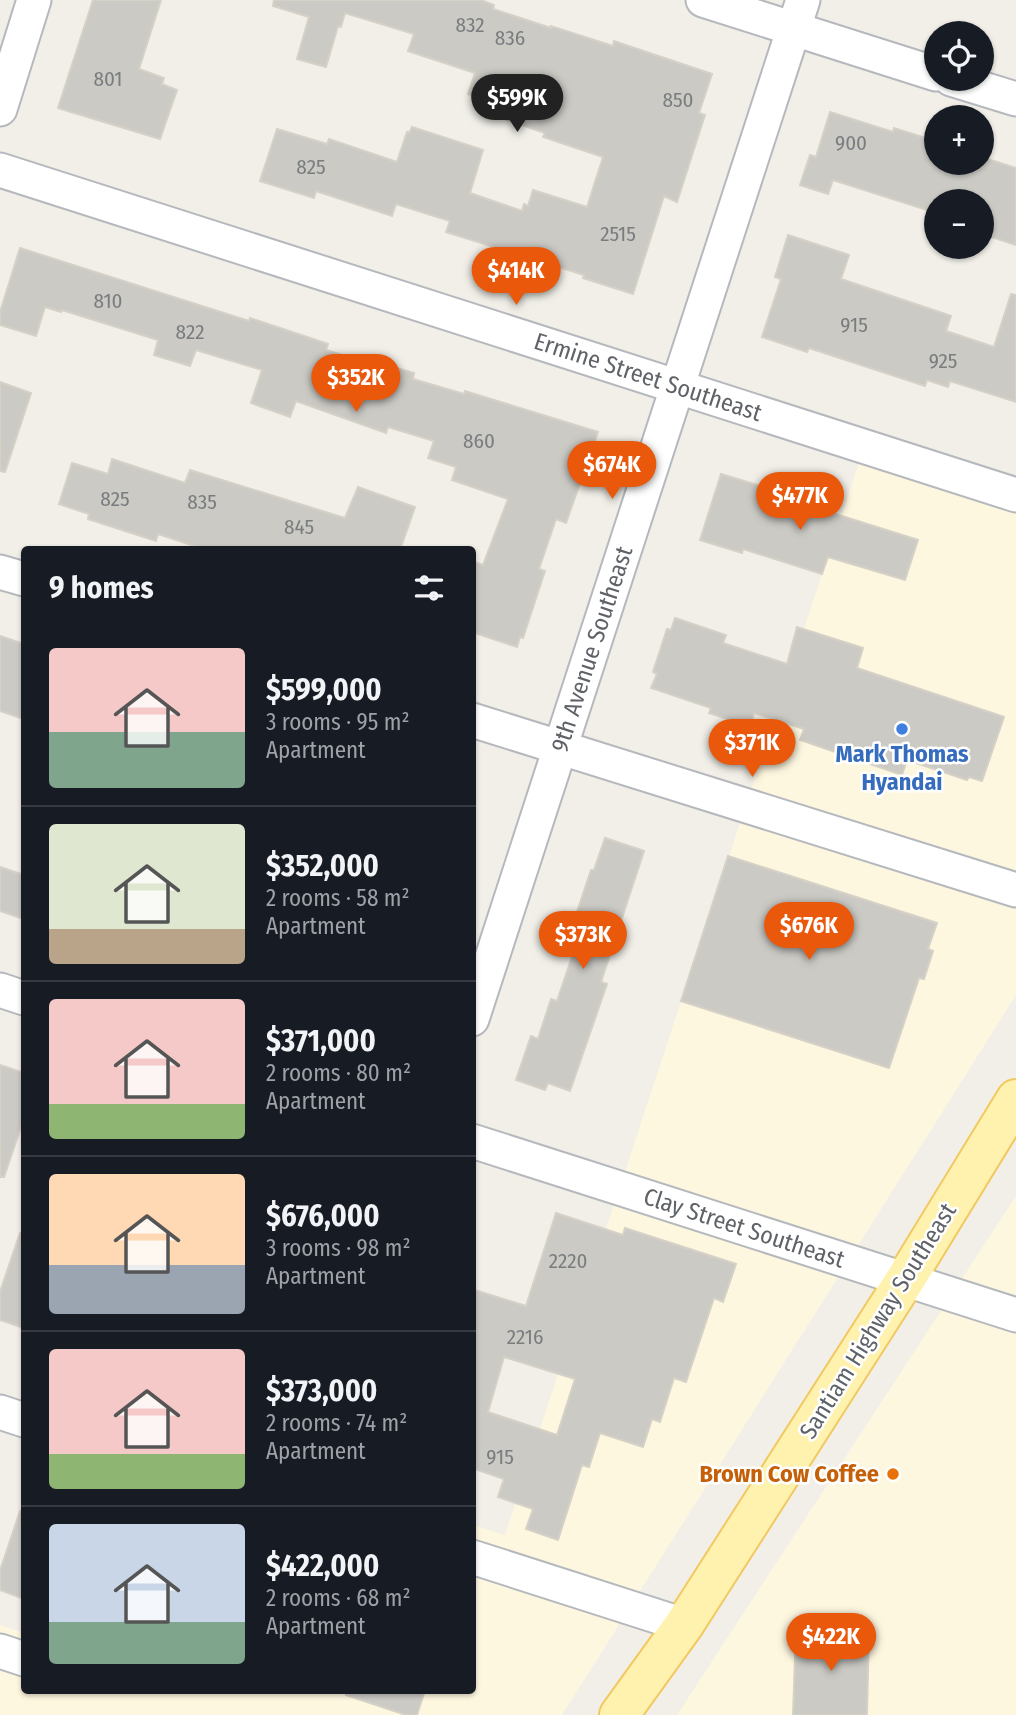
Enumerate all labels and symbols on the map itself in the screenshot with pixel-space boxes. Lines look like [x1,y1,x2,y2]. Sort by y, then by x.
house number: 832 [455,12,485,38]
house number: 836 [495,25,525,51]
house number: 801 [93,66,123,92]
pin: $599K [468,74,566,134]
house number: 850 [662,87,694,113]
house number: 900 [835,130,867,156]
house number: 825 [296,154,326,180]
house number: 2515 [600,221,636,247]
pin: $414K [467,247,565,307]
house number: 810 [93,288,123,314]
house number: 915 [840,312,868,338]
house number: 822 [176,319,204,345]
street label: Ermine Street Southeast [531,327,765,427]
house number: 925 [929,348,957,374]
pin: $352K [307,354,405,414]
house number: 860 [463,428,495,454]
pin: $674K [563,442,661,501]
pin: $477K [751,472,849,532]
house number: 825 [100,486,130,512]
house number: 835 [187,489,217,515]
house number: 845 [284,514,314,540]
street label: 9th Avenue Southeast [546,543,638,755]
pin: $371K [703,720,801,779]
marker: Mark Thomas Hyandai [894,721,910,737]
place label: Mark Thomas Hyandai [836,740,969,796]
pin: $676K [760,902,858,962]
pin: $373K [534,912,632,971]
street label: Clay Street Southeast [640,1182,848,1274]
street label: Santiam Highway Southeast [794,1198,962,1444]
house number: 2220 [549,1248,587,1274]
house number: 2216 [507,1324,543,1350]
house number: 915 [486,1444,514,1470]
place label: Brown Cow Coffee [699,1460,879,1488]
marker: Brown Cow Coffee [885,1466,901,1482]
pin: $422K [782,1614,880,1673]

